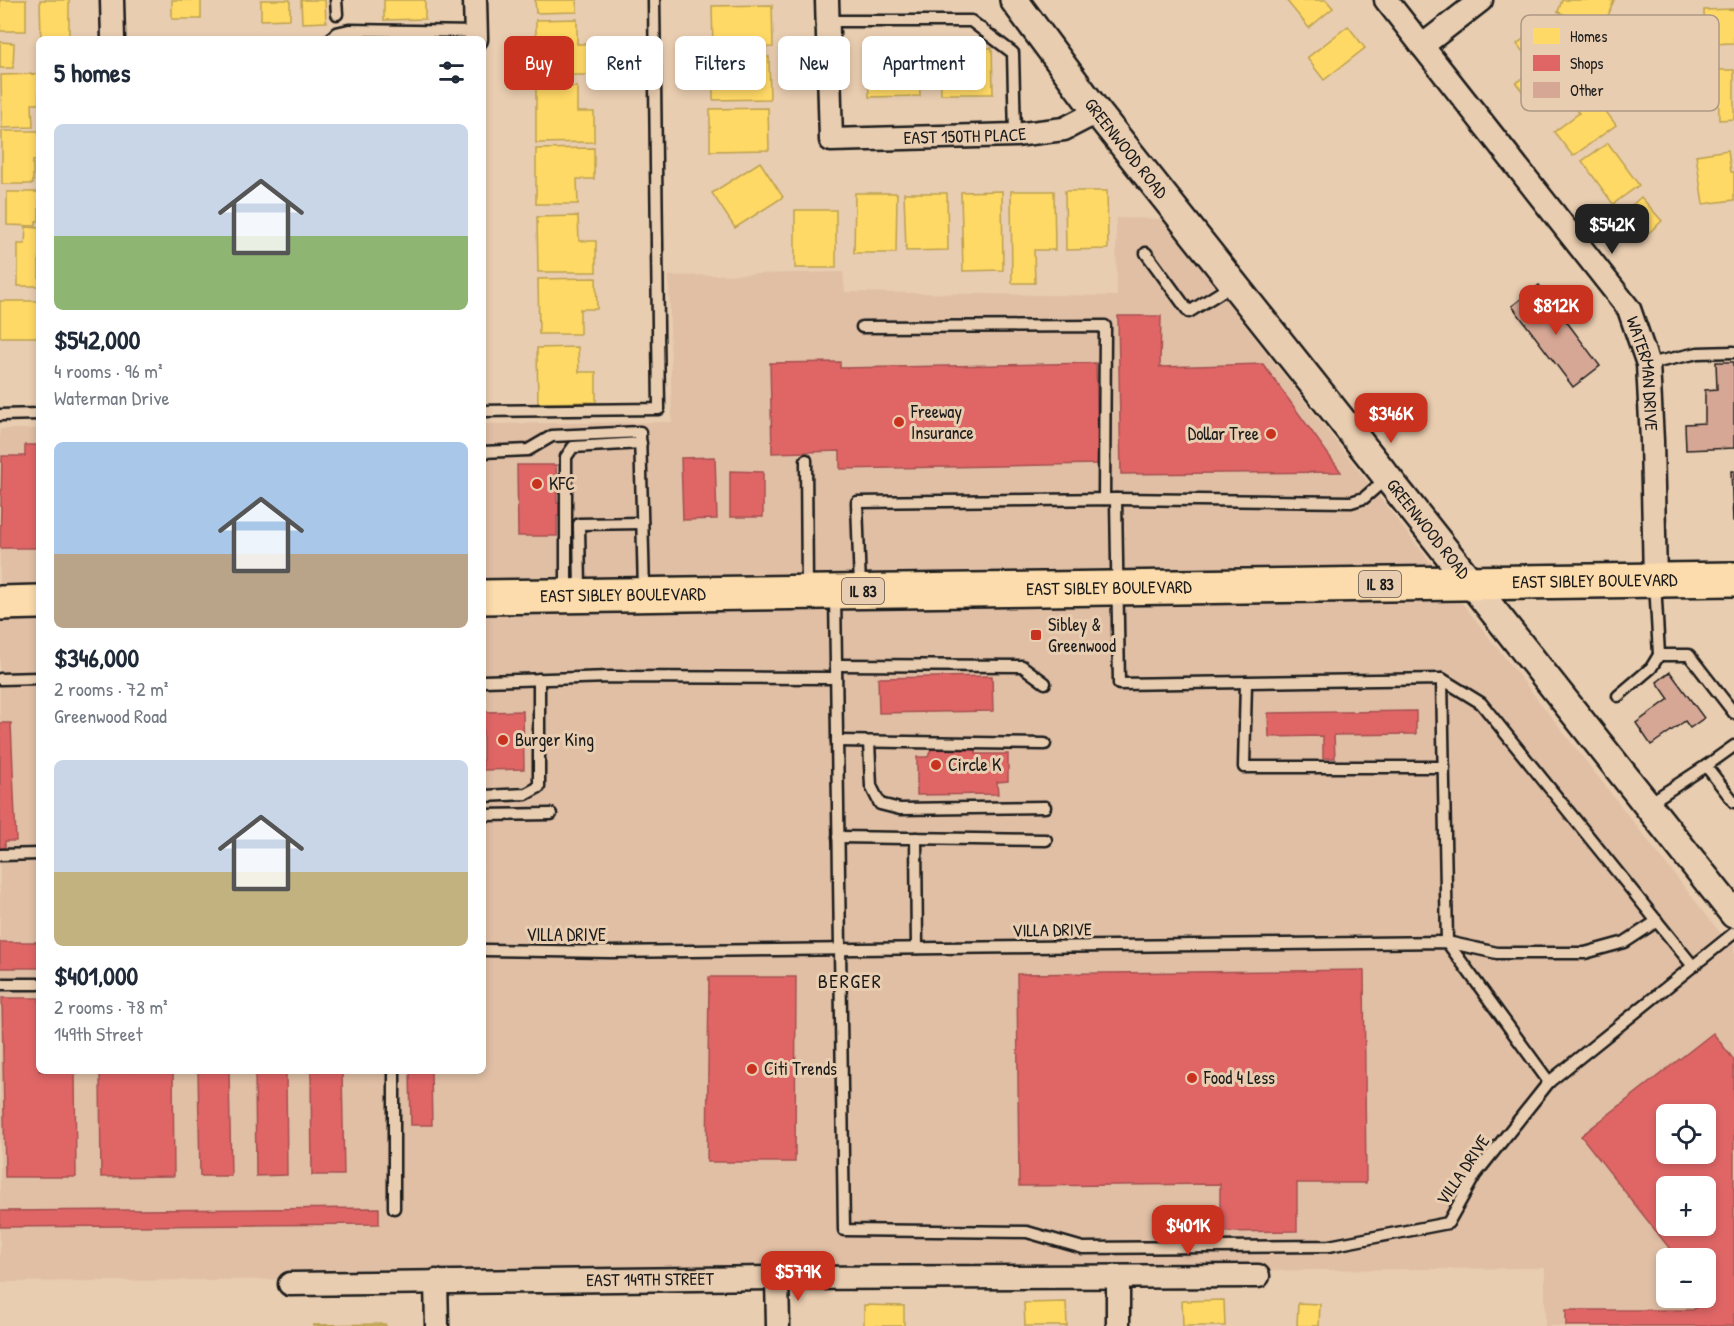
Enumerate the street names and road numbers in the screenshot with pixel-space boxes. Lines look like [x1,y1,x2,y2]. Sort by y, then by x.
street label: GREENWOOD ROAD [1079,93,1174,204]
street label: EAST 150TH PLACE [903,121,1028,150]
street label: WATERMAN DRIVE [1620,313,1664,432]
street label: GREENWOOD ROAD [1381,473,1477,585]
street label: EAST SIBLEY BOULEVARD [1512,567,1678,594]
road number: IL 83 [1359,571,1401,597]
street label: EAST SIBLEY BOULEVARD [1026,574,1192,601]
road number: IL 83 [842,578,884,604]
street label: EAST SIBLEY BOULEVARD [540,581,706,608]
street label: VILLA DRIVE [1012,916,1092,943]
street label: VILLA DRIVE [526,922,606,947]
street label: VILLA DRIVE [1430,1130,1495,1210]
street label: EAST 149TH STREET [586,1266,715,1292]

